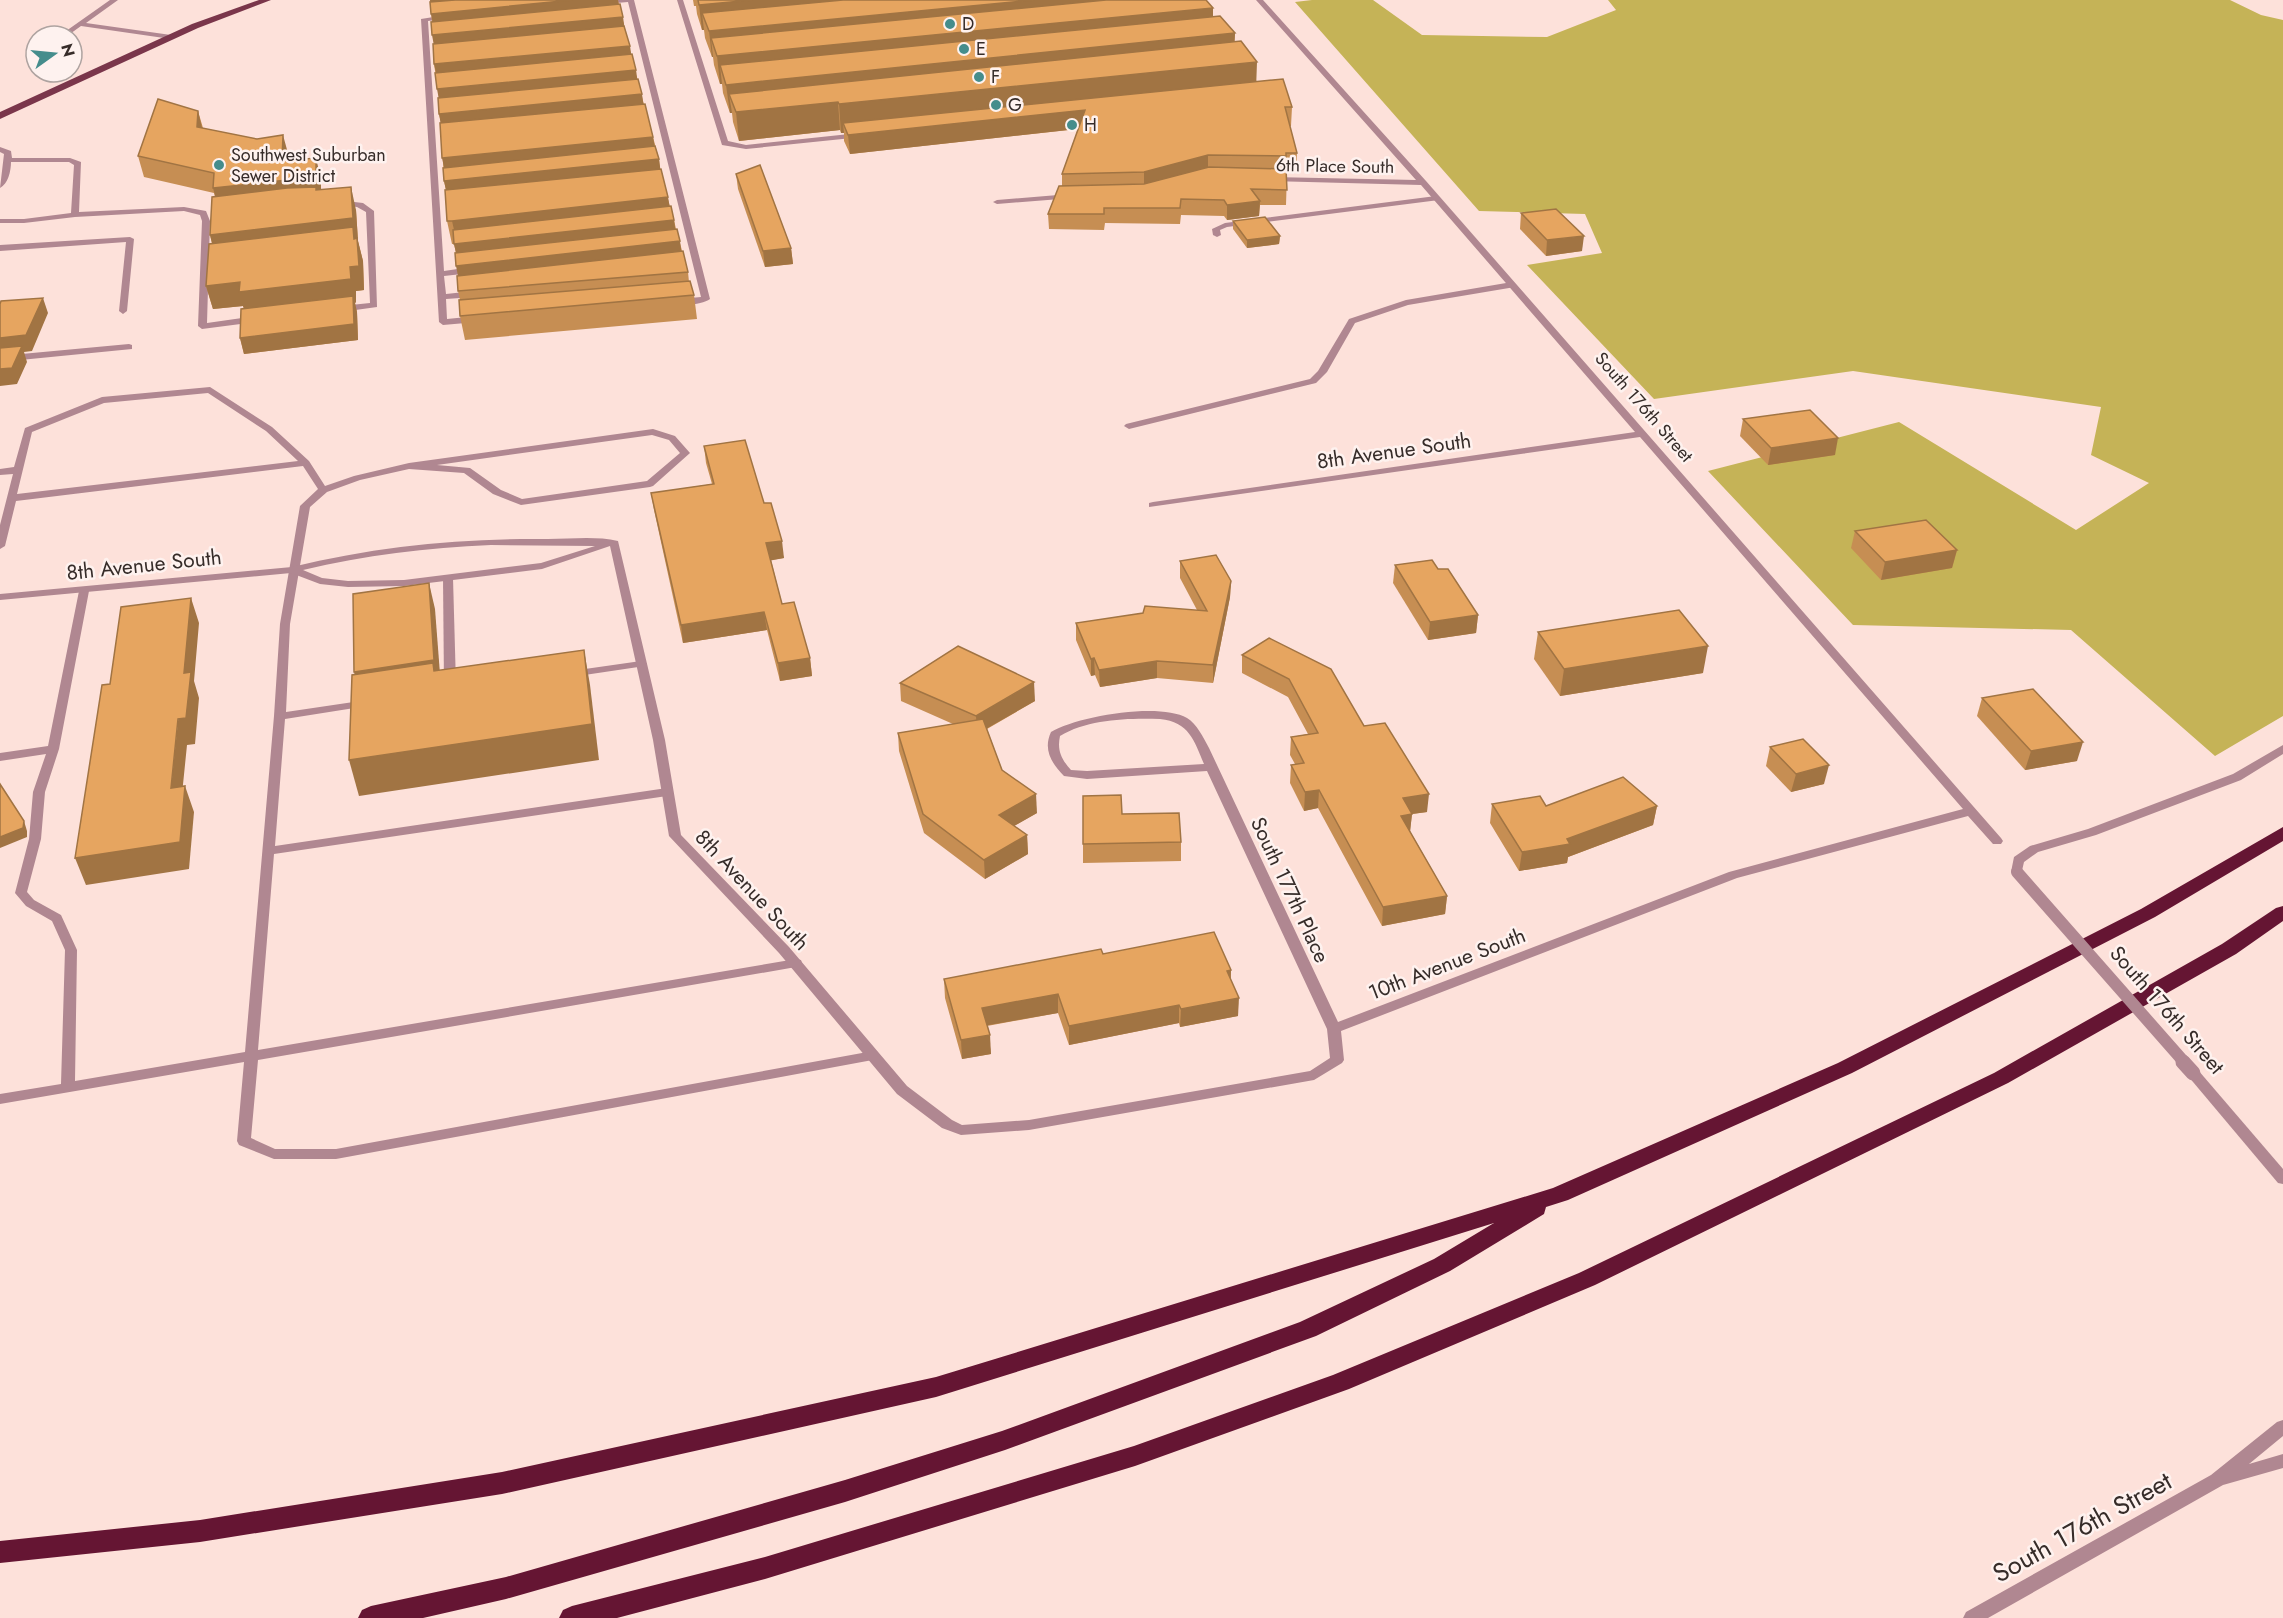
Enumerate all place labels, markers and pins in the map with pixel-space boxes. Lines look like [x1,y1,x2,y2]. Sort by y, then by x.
place label: D [962,11,974,37]
marker: D [943,17,957,31]
place label: E [976,36,986,62]
marker: E [957,42,971,56]
place label: F [991,64,1000,90]
marker: F [972,70,986,84]
place label: G [1008,92,1022,118]
marker: G [989,98,1003,112]
place label: H [1084,112,1097,138]
marker: H [1065,118,1079,132]
place label: Southwest Suburban Sewer District [231,142,386,189]
marker: Southwest Suburban Sewer District [212,158,226,172]

